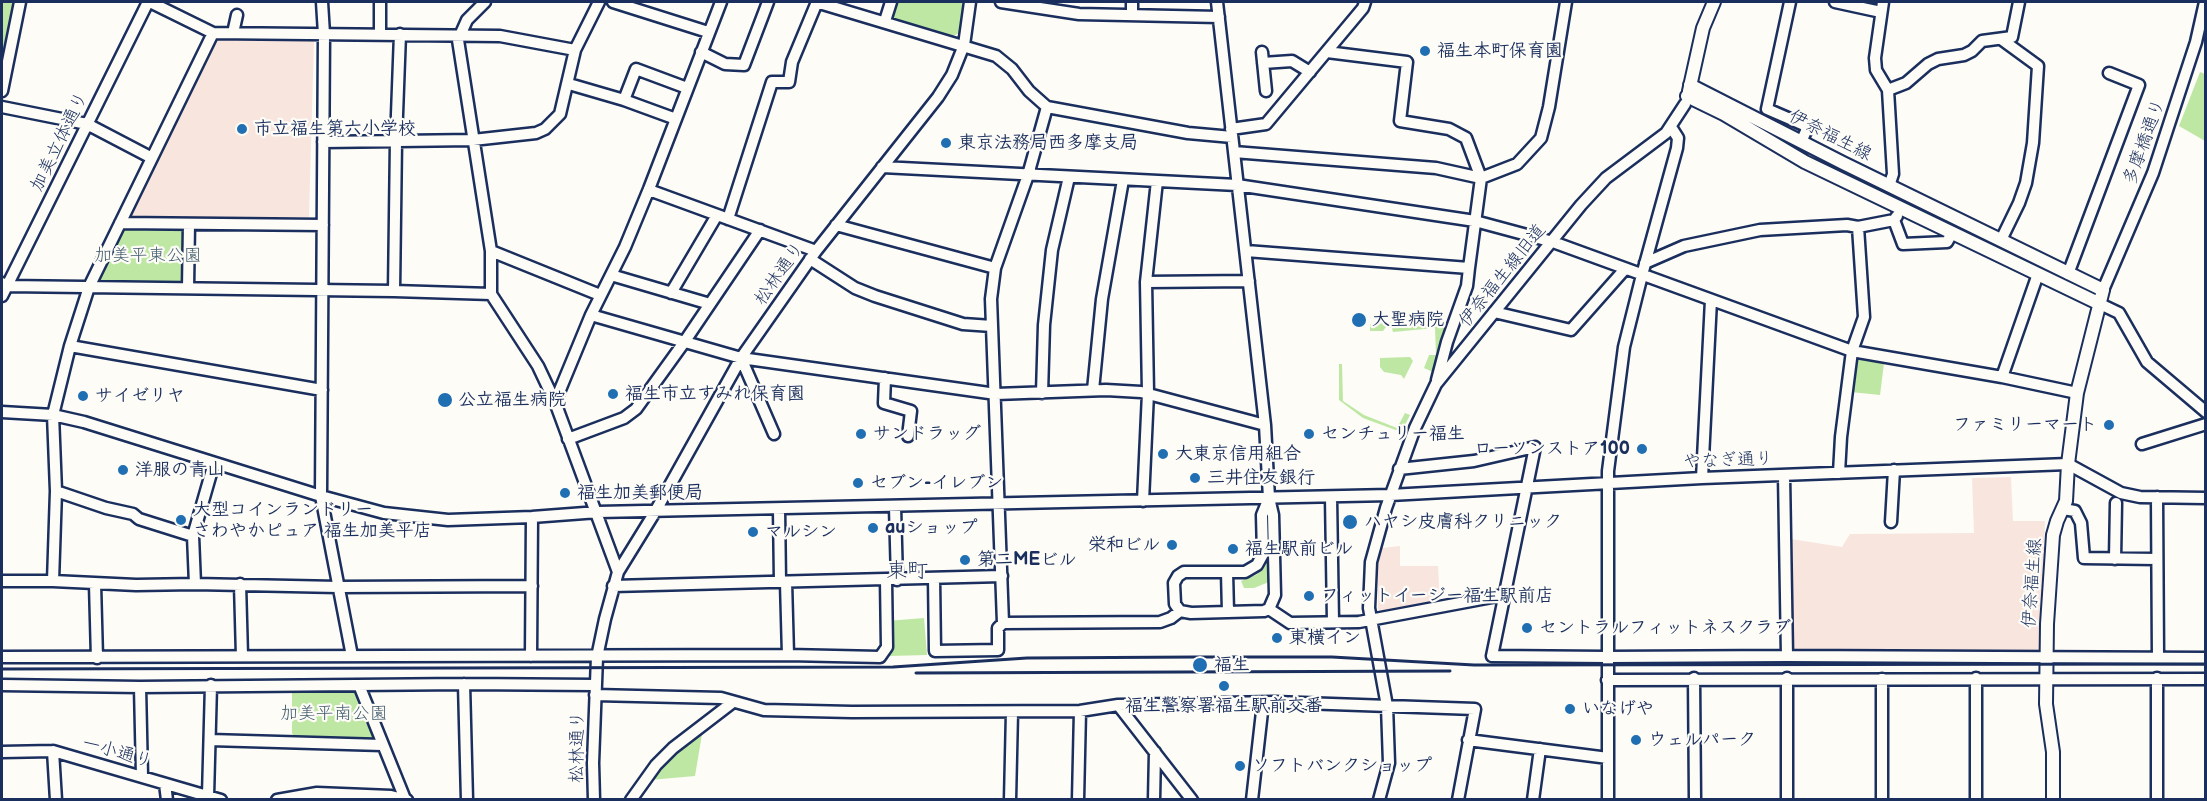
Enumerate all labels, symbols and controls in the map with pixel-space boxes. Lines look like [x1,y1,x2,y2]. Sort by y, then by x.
place label: 福生本町保育園 [1437,40,1563,62]
marker: 福生本町保育園 [1418,44,1432,58]
street label: 加美立体通り [27,89,93,195]
street label: 多摩橋通り [2119,96,2171,188]
street label: 伊奈福生線 [1785,106,1875,166]
place label: 市立福生第六小学校 [254,118,416,140]
marker: 市立福生第六小学校 [235,122,249,136]
place label: 東京法務局西多摩支局 [958,132,1138,154]
marker: 東京法務局西多摩支局 [939,136,953,150]
street label: 伊奈福生線旧道 [1455,220,1551,332]
street label: 松林通り [751,238,809,310]
park label: 加美平東公園 [94,245,202,267]
place label: 大聖病院 [1372,309,1444,331]
marker: 大聖病院 [1350,311,1368,329]
place label: 福生市立すみれ保育園 [625,383,805,405]
place label: サイゼリヤ [95,385,185,407]
marker: 福生市立すみれ保育園 [606,387,620,401]
marker: サイゼリヤ [76,389,90,403]
place label: 公立福生病院 [458,389,566,411]
marker: 公立福生病院 [436,391,454,409]
place label: ファミリーマート [1953,414,2097,436]
marker: ファミリーマート [2102,418,2116,432]
place label: サンドラッグ [873,423,981,445]
place label: センチュリー福生 [1321,423,1465,445]
marker: サンドラッグ [854,427,868,441]
marker: センチュリー福生 [1302,427,1316,441]
place label: ローソンストア100 [1474,438,1630,460]
marker: ローソンストア100 [1635,442,1649,456]
place label: 大東京信用組合 [1175,443,1301,465]
marker: 大東京信用組合 [1156,447,1170,461]
street label: やなぎ通り [1683,449,1773,473]
place label: 洋服の青山 [135,459,225,481]
marker: 洋服の青山 [116,463,130,477]
place label: 三井住友銀行 [1207,467,1315,489]
marker: 三井住友銀行 [1188,471,1202,485]
place label: セブン-イレブン [870,472,1003,494]
marker: セブン-イレブン [851,476,865,490]
place label: 福生加美郵便局 [577,482,703,504]
marker: 福生加美郵便局 [558,486,572,500]
place label: 大型コインランドリー さわやかピュア 福生加美平店 [193,499,432,542]
place label: ハヤシ皮膚科クリニック [1364,511,1562,533]
marker: 大型コインランドリー さわやかピュア 福生加美平店 [174,513,188,527]
marker: ハヤシ皮膚科クリニック [1341,513,1359,531]
place label: auショップ [885,517,977,539]
place label: マルシン [765,521,837,543]
marker: auショップ [866,521,880,535]
marker: マルシン [746,525,760,539]
place label: 栄和ビル [1088,534,1160,556]
street label: 伊奈福生線 [2019,537,2047,629]
marker: 栄和ビル [1165,538,1179,552]
place label: 福生駅前ビル [1245,538,1353,560]
marker: 福生駅前ビル [1226,542,1240,556]
place label: 第二MEビル [977,549,1076,571]
marker: 第二MEビル [958,553,972,567]
district label: 東町 [886,559,928,585]
place label: フィットイージー福生駅前店 [1321,585,1554,607]
marker: フィットイージー福生駅前店 [1302,589,1316,603]
place label: セントラルフィットネスクラブ [1539,617,1791,639]
marker: セントラルフィットネスクラブ [1520,621,1534,635]
place label: 東横イン [1289,627,1361,649]
marker: 東横イン [1270,631,1284,645]
place label: 福生 [1214,654,1250,676]
marker: 福生 [1191,656,1209,674]
marker: 福生警察署福生駅前交番 [1217,679,1231,693]
place label: 福生警察署福生駅前交番 [1125,695,1323,717]
place label: いなげや [1582,698,1654,720]
marker: いなげや [1563,702,1577,716]
park label: 加美平南公園 [280,703,388,725]
street label: 松林通り [567,711,589,783]
place label: ウェルパーク [1648,729,1756,751]
street label: 一小通り [79,733,155,773]
marker: ウェルパーク [1629,733,1643,747]
place label: ソフトバンクショップ [1252,755,1432,777]
marker: ソフトバンクショップ [1233,759,1247,773]

